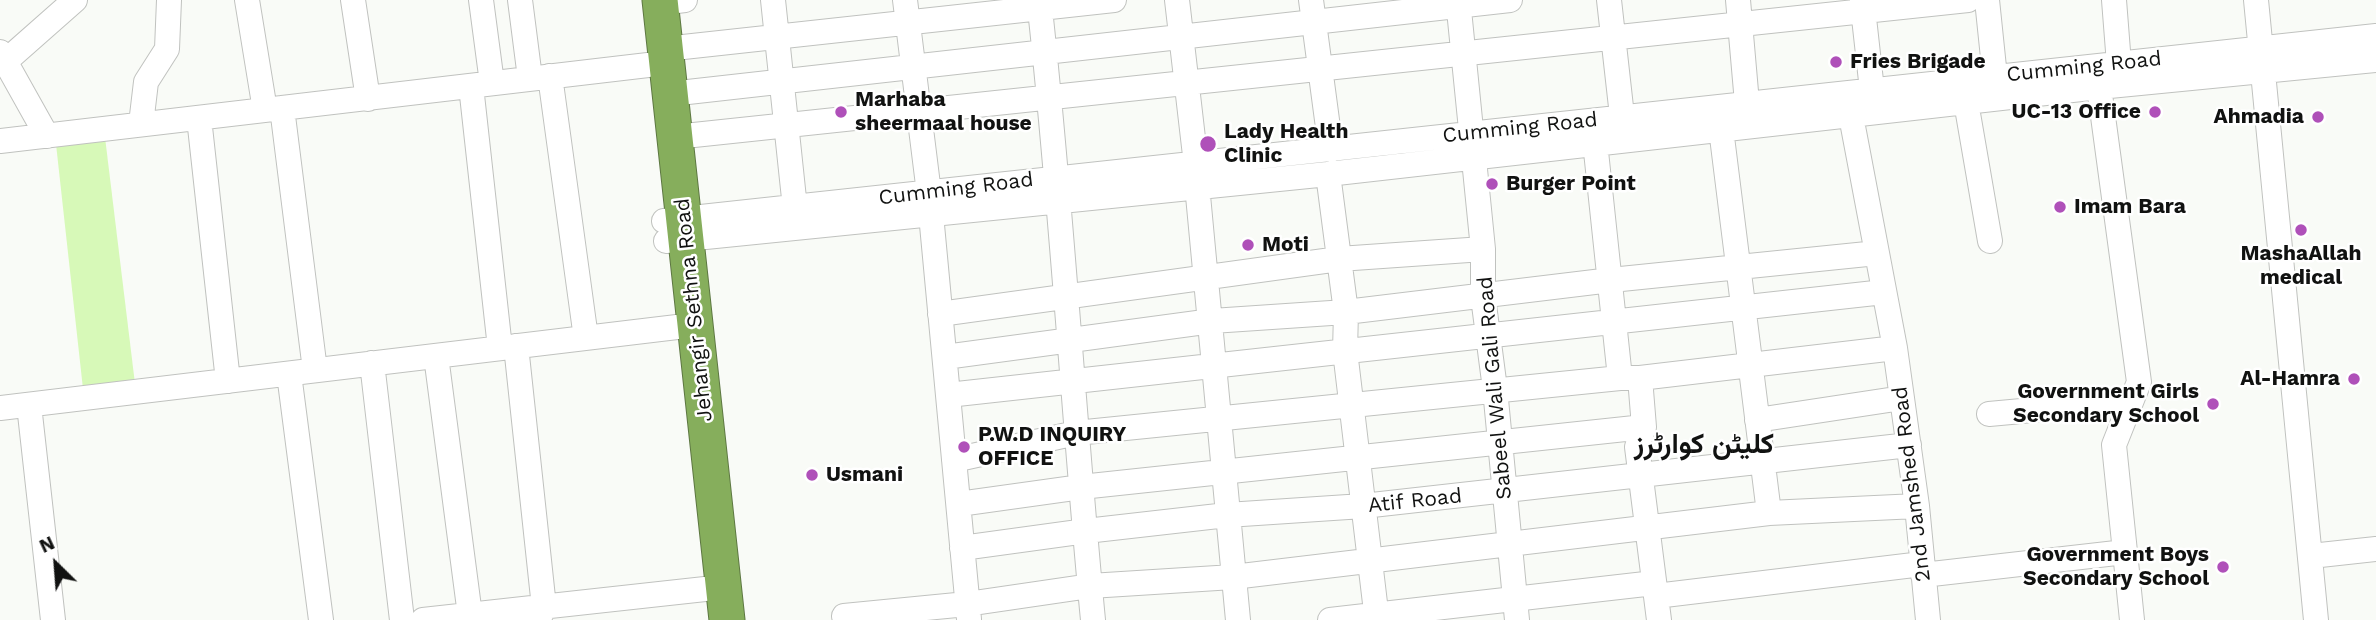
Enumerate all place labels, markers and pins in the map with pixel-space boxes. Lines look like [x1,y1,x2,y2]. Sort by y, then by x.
place label: Fries Brigade [1850,49,1986,75]
marker: Fries Brigade [1828,54,1844,70]
place label: Marhaba sheermaal house [855,87,1032,137]
place label: UC-13 Office [2012,99,2141,125]
marker: Marhaba sheermaal house [833,104,849,120]
marker: UC-13 Office [2147,104,2163,120]
place label: Ahmadia [2213,104,2304,130]
marker: Ahmadia [2310,109,2326,125]
place label: Lady Health Clinic [1224,119,1349,169]
marker: Lady Health Clinic [1198,134,1218,154]
place label: Burger Point [1506,171,1636,197]
marker: Burger Point [1484,176,1500,192]
place label: Imam Bara [2074,194,2186,220]
marker: Imam Bara [2052,199,2068,215]
marker: MashaAllah medical [2293,222,2309,238]
place label: Moti [1262,232,1309,258]
marker: Moti [1240,237,1256,253]
place label: MashaAllah medical [2241,241,2361,291]
place label: Al-Hamra [2240,366,2340,392]
marker: Al-Hamra [2346,371,2362,387]
place label: Government Girls Secondary School [2013,379,2199,429]
marker: Government Girls Secondary School [2205,396,2221,412]
place label: P.W.D INQUIRY OFFICE [978,422,1126,472]
marker: P.W.D INQUIRY OFFICE [956,439,972,455]
place label: Usmani [826,462,903,488]
marker: Usmani [804,467,820,483]
place label: Government Boys Secondary School [2023,542,2209,592]
marker: Government Boys Secondary School [2215,559,2231,575]

